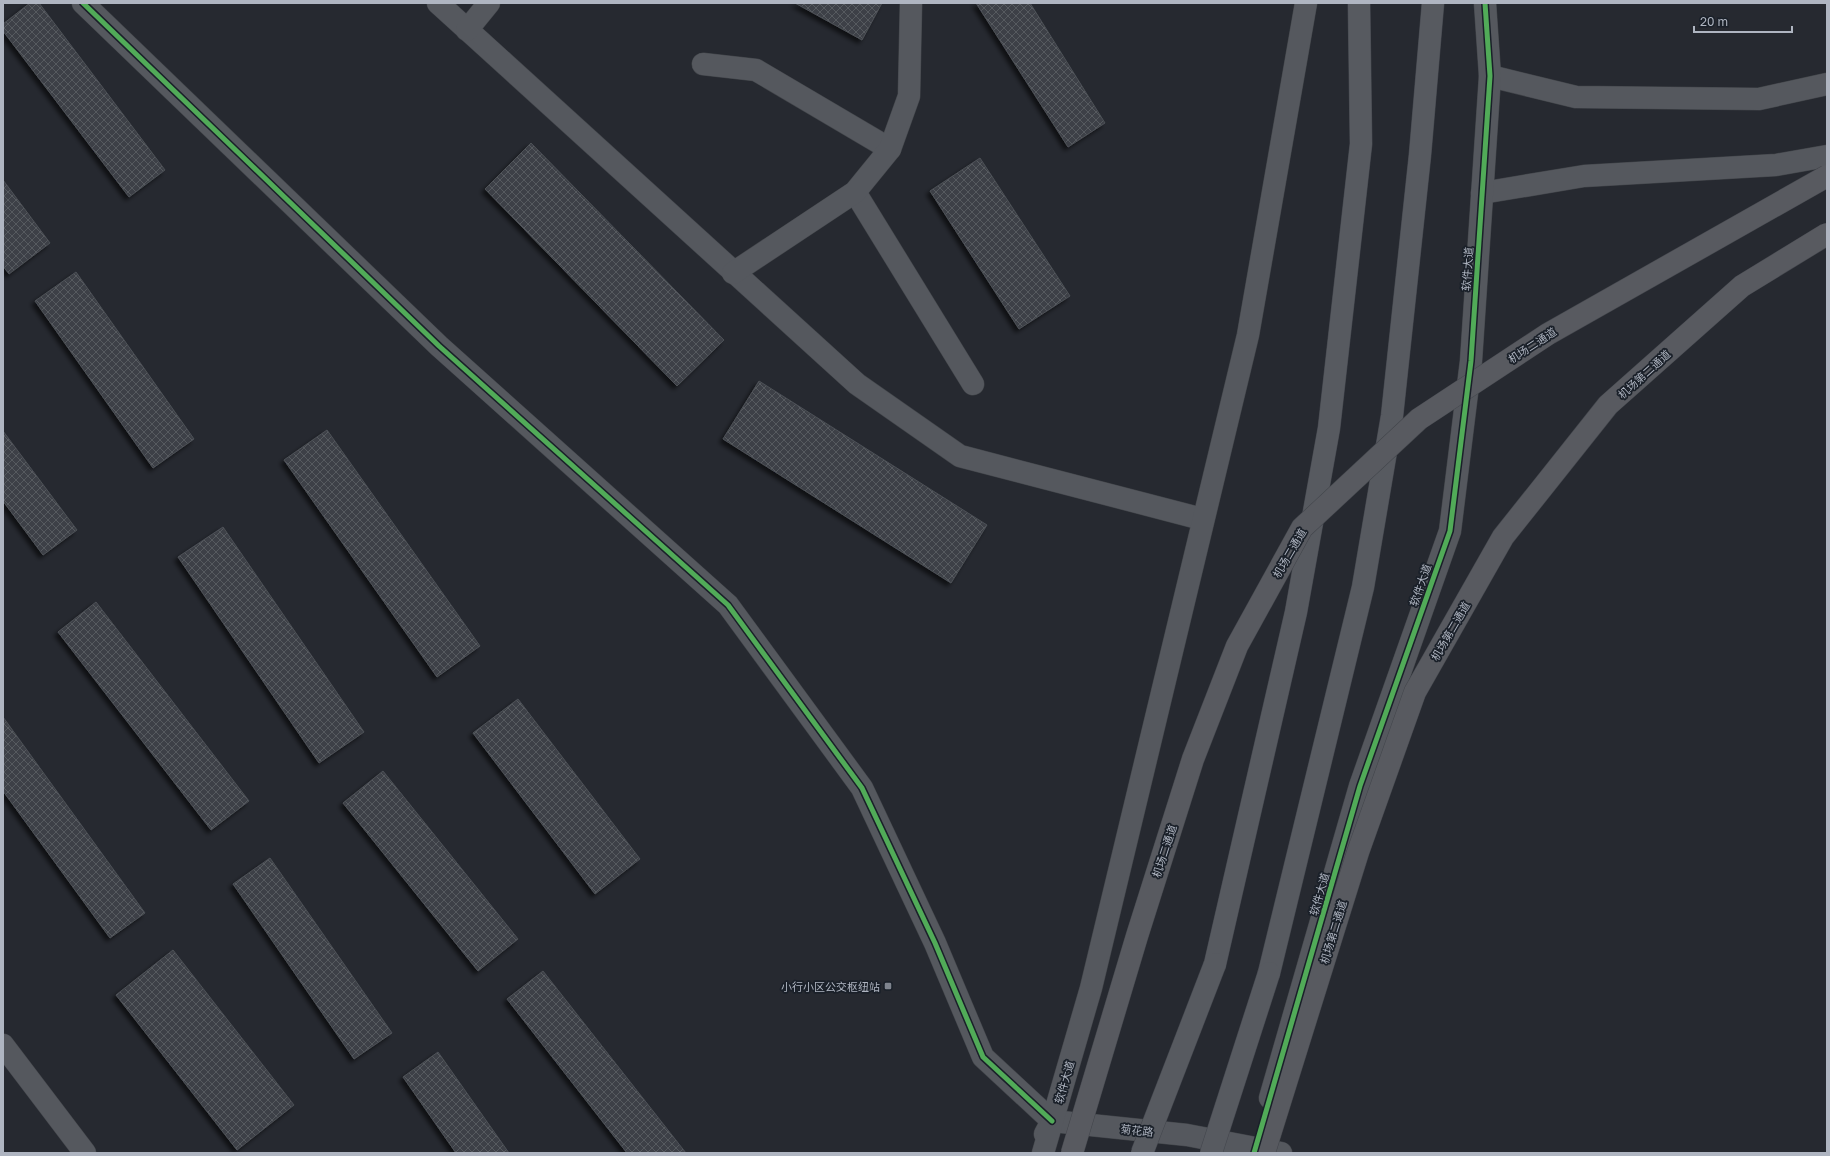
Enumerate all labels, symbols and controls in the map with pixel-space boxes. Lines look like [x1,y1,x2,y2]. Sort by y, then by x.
scale bar [1694,8,1792,34]
text: 20 m [1700,14,1728,29]
street label: 软件大道 [1459,247,1475,291]
street label: 机场二通道 [1505,325,1559,365]
street label: 机场第二通道 [1615,347,1673,401]
street label: 机场二通道 [1270,526,1308,580]
street label: 软件大道 [1407,562,1433,608]
street label: 机场第二通道 [1428,599,1472,663]
street label: 机场二通道 [1149,823,1179,879]
street label: 软件大道 [1307,871,1331,917]
street label: 机场第二通道 [1317,899,1349,965]
place label: 小行小区公交枢纽站 [781,980,880,993]
marker: 小行小区公交枢纽站 [883,981,893,991]
street label: 软件大道 [1052,1059,1076,1105]
street label: 菊花路 [1120,1122,1154,1138]

